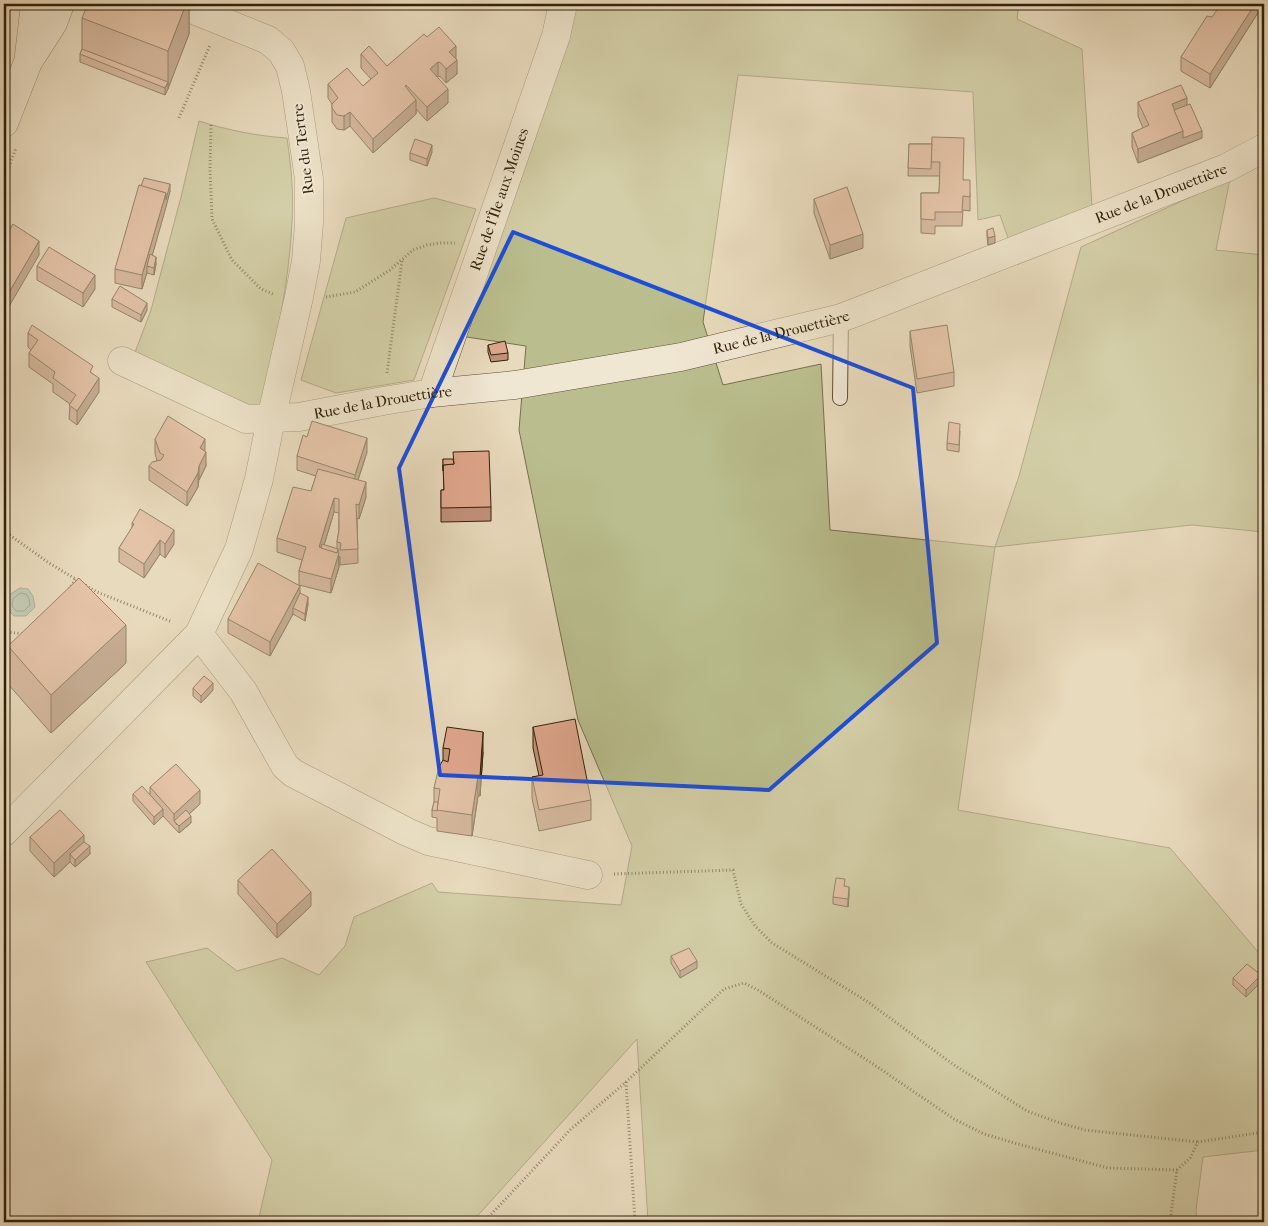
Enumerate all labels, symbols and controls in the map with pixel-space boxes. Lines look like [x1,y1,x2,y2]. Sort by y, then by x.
street label: Rue du Tertre [288,102,317,195]
street label: Rue de l'Île aux Moines [466,125,533,273]
street label: Rue de la Drouettière [1093,159,1230,227]
street label: Rue de la Drouettière [711,306,853,358]
street label: Rue de la Drouettière [312,382,453,423]

